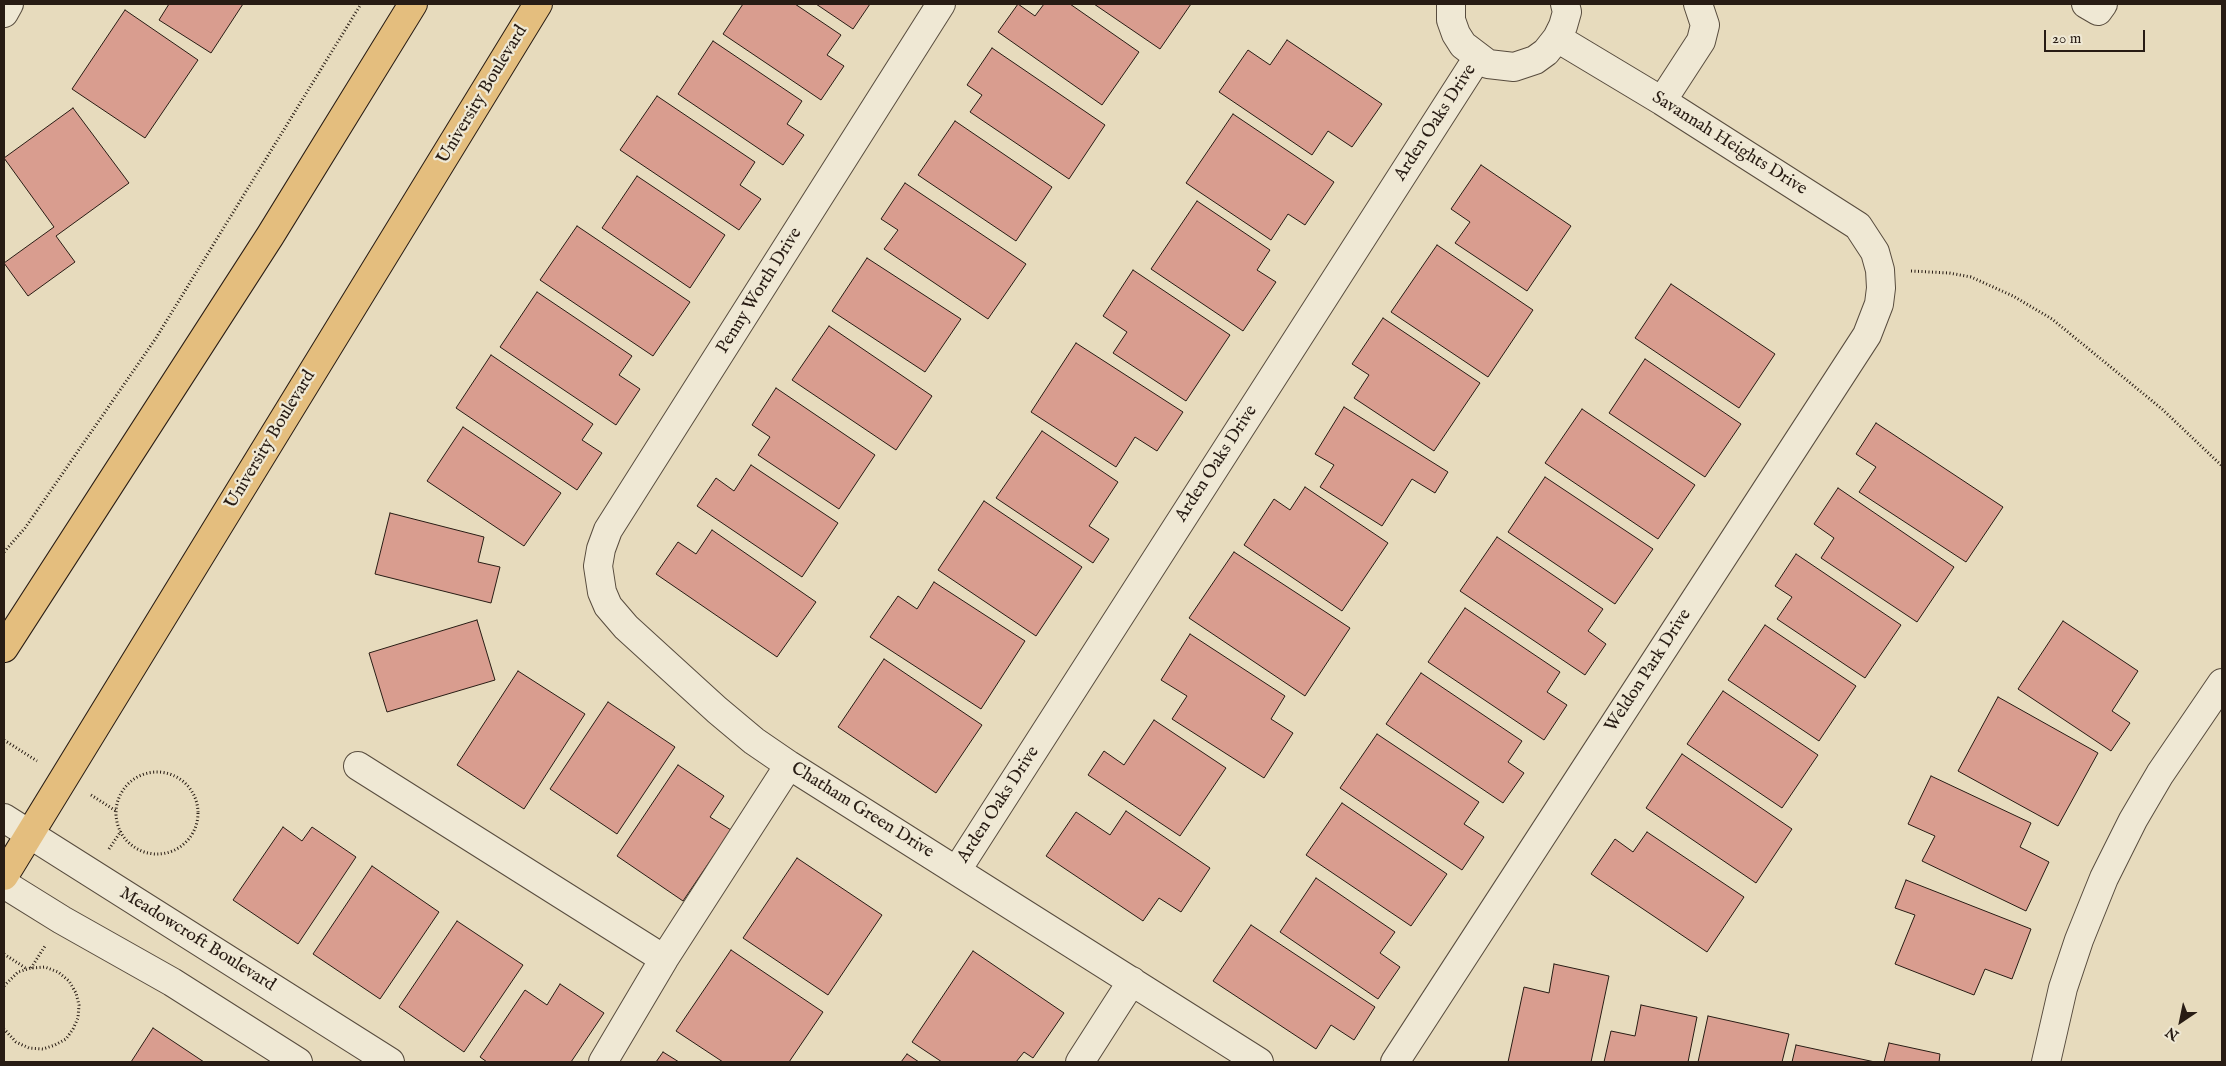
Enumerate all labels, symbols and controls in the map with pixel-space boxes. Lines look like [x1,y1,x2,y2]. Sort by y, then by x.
scale bar [2046,20,2147,52]
street label: University Boulevard [433,22,533,168]
text: 20 m [2052,29,2081,48]
street label: Arden Oaks Drive [1390,61,1482,185]
street label: Savannah Heights Drive [1647,87,1811,201]
street label: Penny Worth Drive [713,224,807,358]
street label: University Boulevard [221,367,321,513]
street label: Arden Oaks Drive [1171,402,1263,526]
street label: Weldon Park Drive [1601,605,1697,737]
street label: Arden Oaks Drive [953,743,1045,867]
street label: Chatham Green Drive [787,758,937,864]
street label: Meadowcroft Boulevard [115,883,279,997]
north arrow [2156,996,2206,1046]
text: N [2163,1023,2183,1044]

